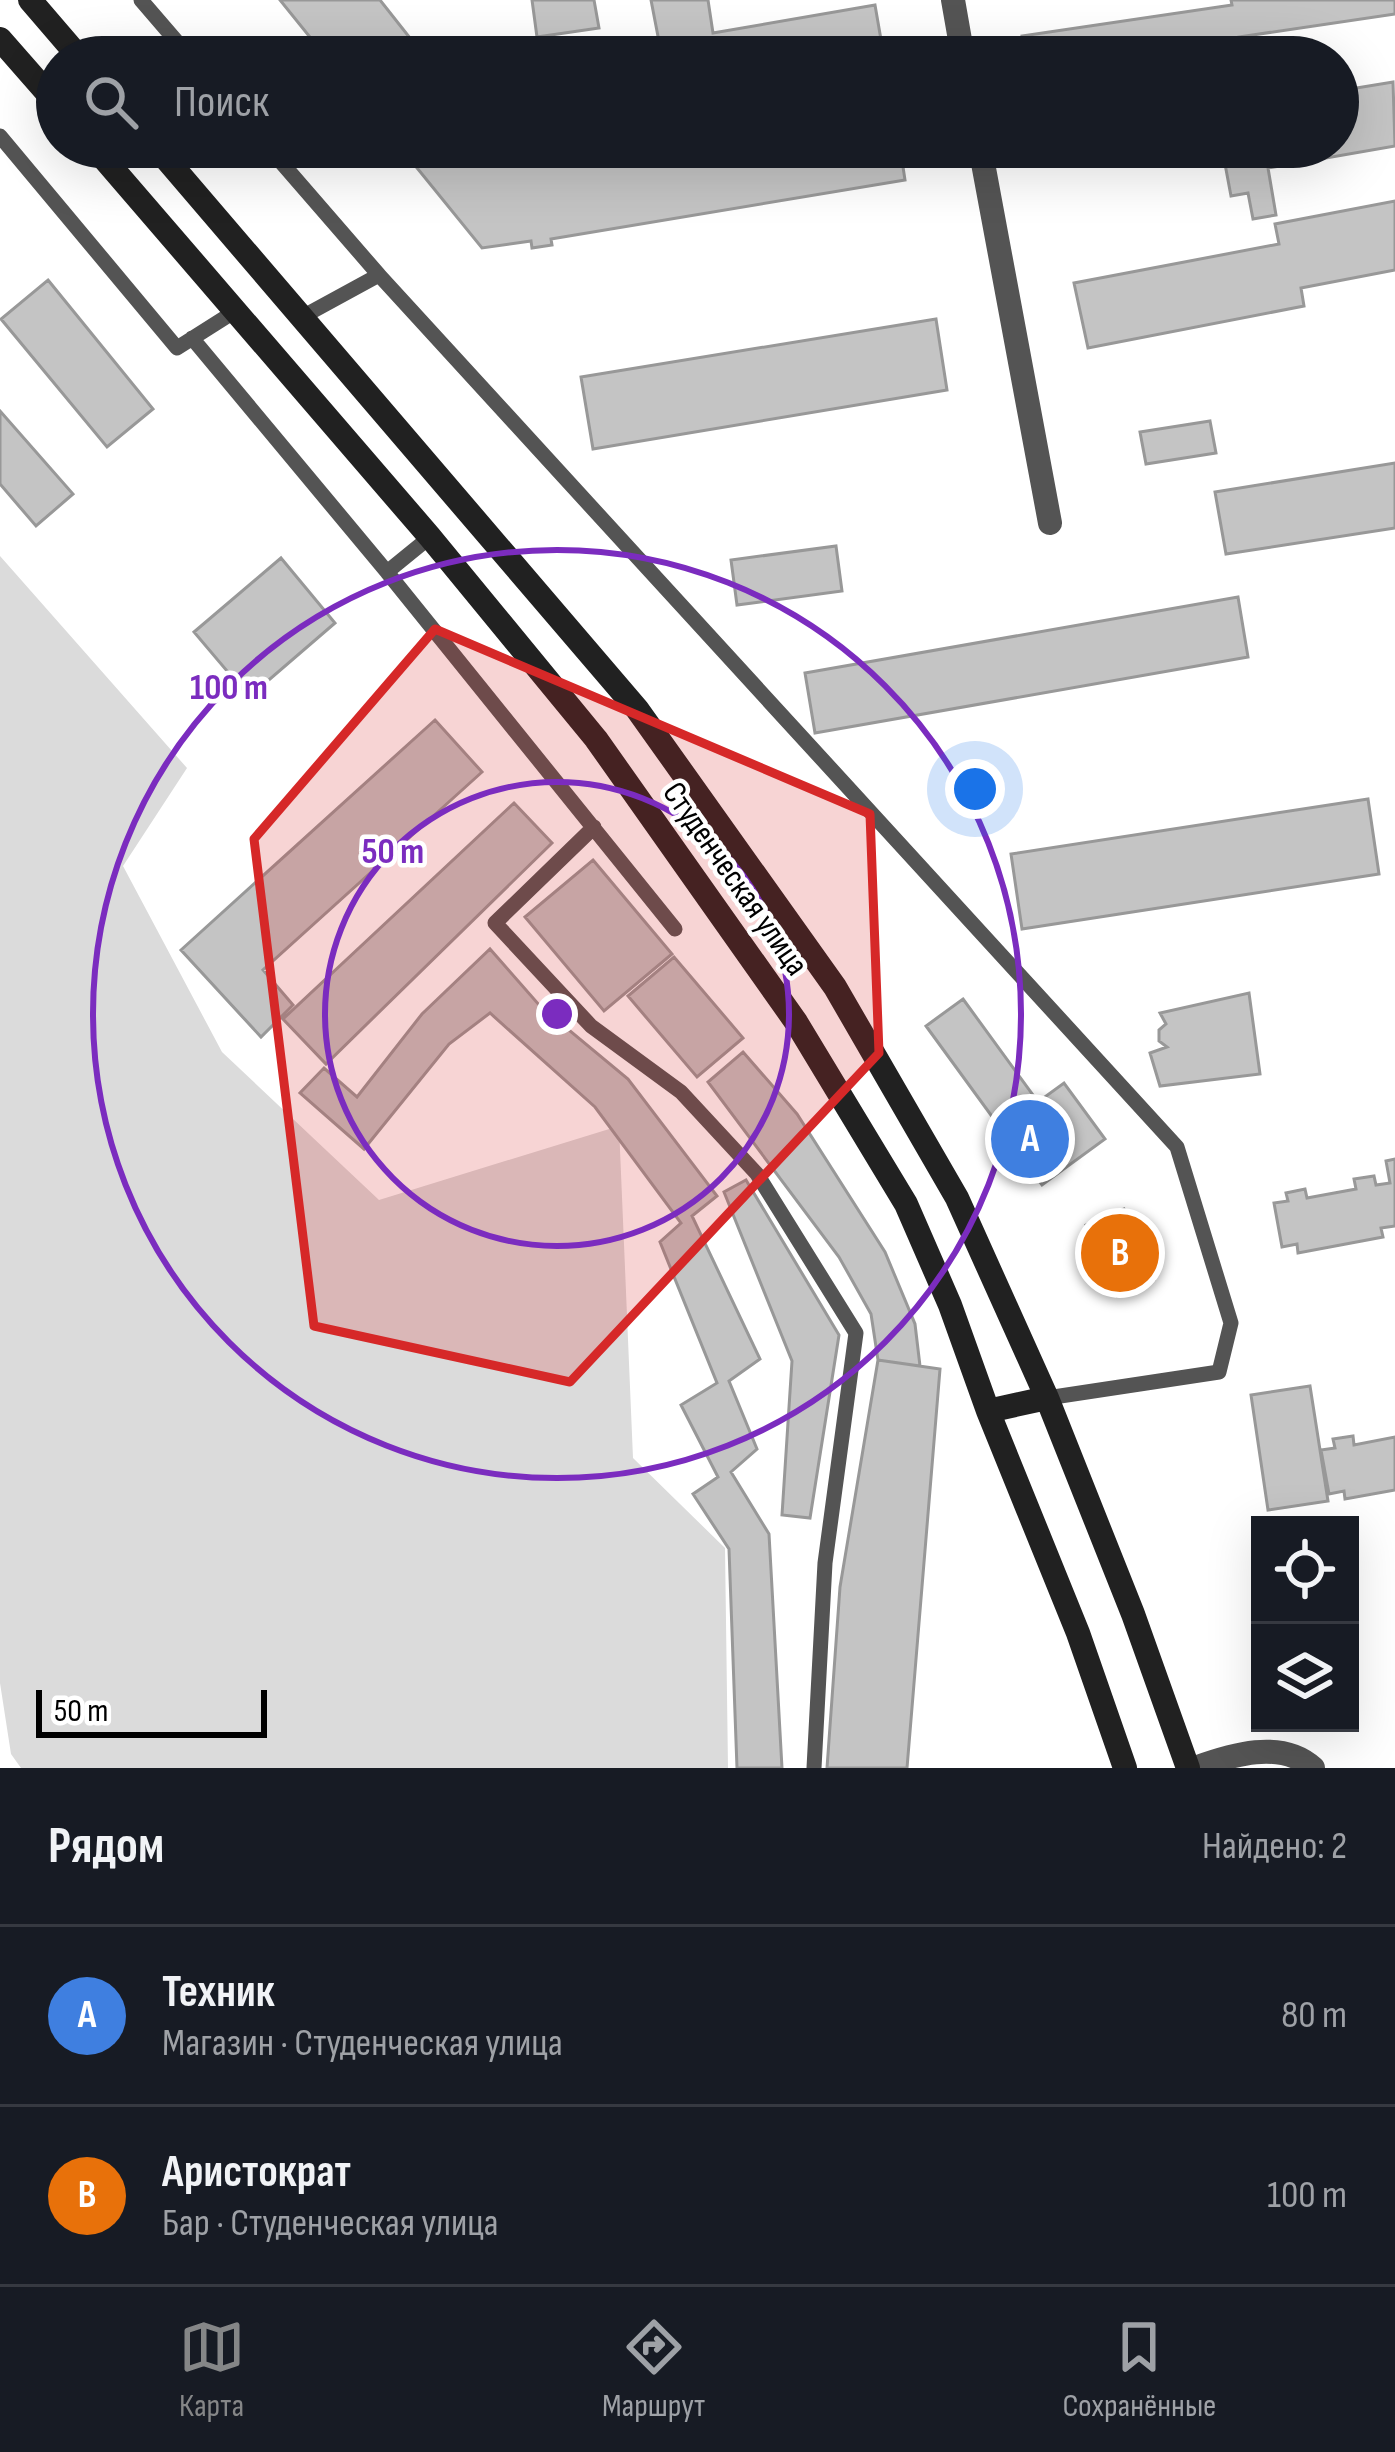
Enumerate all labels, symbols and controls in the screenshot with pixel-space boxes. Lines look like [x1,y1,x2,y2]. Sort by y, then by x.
search box [36,36,1359,168]
icon: search [78,69,144,135]
text: Поиск [174,75,269,130]
text: 100 m [190,667,268,710]
your location [945,759,1005,819]
street label: Студенческая улица [653,774,817,984]
text: 50 m [362,831,424,874]
centre of rings [536,993,578,1035]
pin: A [991,1094,1069,1184]
pin: B [1081,1208,1159,1298]
map controls [1251,1516,1359,1732]
button: locate [1251,1516,1359,1624]
button: layers [1251,1624,1359,1732]
scale bar [36,1684,267,1737]
text: 50 m [54,1691,108,1731]
text: Рядом [48,1816,164,1877]
text: Найдено: 2 [1202,1823,1347,1870]
text: Техник [162,1965,275,2020]
text: A [78,1992,96,2039]
text: 80 m [1281,1992,1347,2039]
text: Магазин · Студенческая улица [162,2020,563,2067]
text: Аристократ [162,2145,351,2200]
text: B [78,2172,96,2219]
text: 100 m [1267,2172,1347,2219]
text: Бар · Студенческая улица [162,2200,499,2247]
tab: Карта [179,2314,245,2426]
tab: Маршрут [602,2314,705,2426]
tab: Сохранённые [1062,2314,1216,2426]

